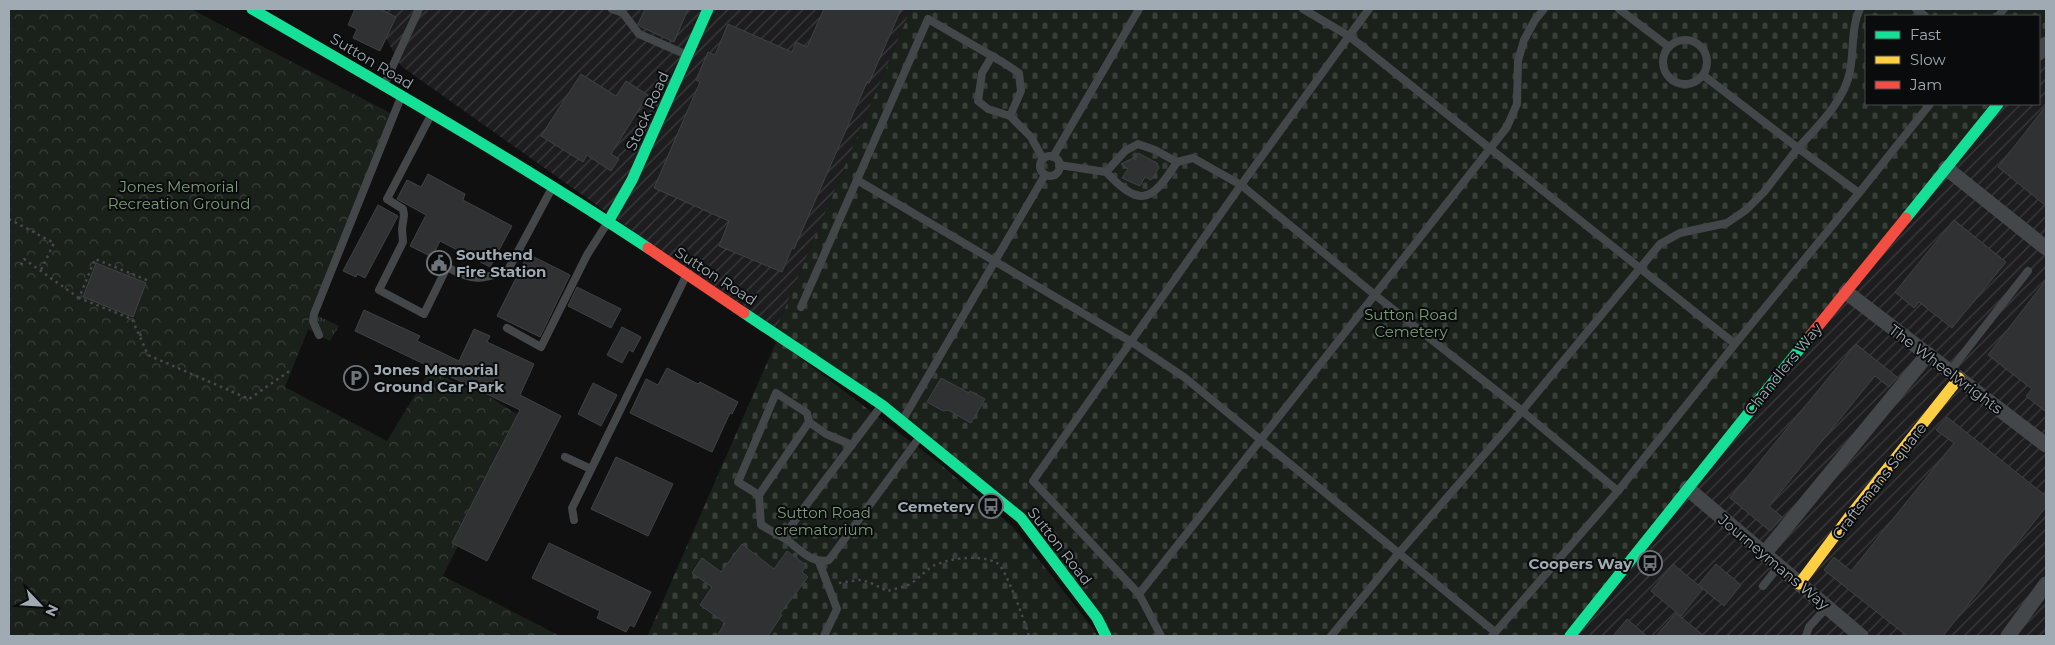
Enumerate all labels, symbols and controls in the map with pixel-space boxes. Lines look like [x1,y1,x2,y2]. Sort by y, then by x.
legend [1865,15,2040,105]
text: Fast [1910,25,1941,44]
street label: Sutton Road [327,29,417,93]
text: Slow [1910,50,1946,69]
street label: Stock Road [621,68,673,154]
text: Jam [1909,75,1942,94]
park label: Jones Memorial Recreation Ground [108,177,250,213]
street label: Sutton Road [672,243,760,309]
place label: Southend Fire Station [456,245,546,281]
public building icon: Southend Fire Station [426,250,452,276]
park label: Sutton Road Cemetery [1364,305,1458,341]
street label: Chandlers Way [1740,319,1826,419]
street label: The Wheelwrights [1885,320,2007,418]
place label: Jones Memorial Ground Car Park [373,360,504,396]
parking icon: Jones Memorial Ground Car Park [343,365,369,391]
street label: Craftsmans Square [1828,419,1930,543]
bus stop icon: Cemetery [978,493,1004,519]
place label: Cemetery [898,497,975,516]
park label: Sutton Road crematorium [774,503,874,539]
street label: Sutton Road [1024,503,1096,589]
street label: Journeymans Way [1714,509,1834,614]
bus stop icon: Coopers Way [1637,550,1663,576]
place label: Coopers Way [1529,554,1633,573]
north arrow [15,580,65,630]
text: N [41,602,62,619]

